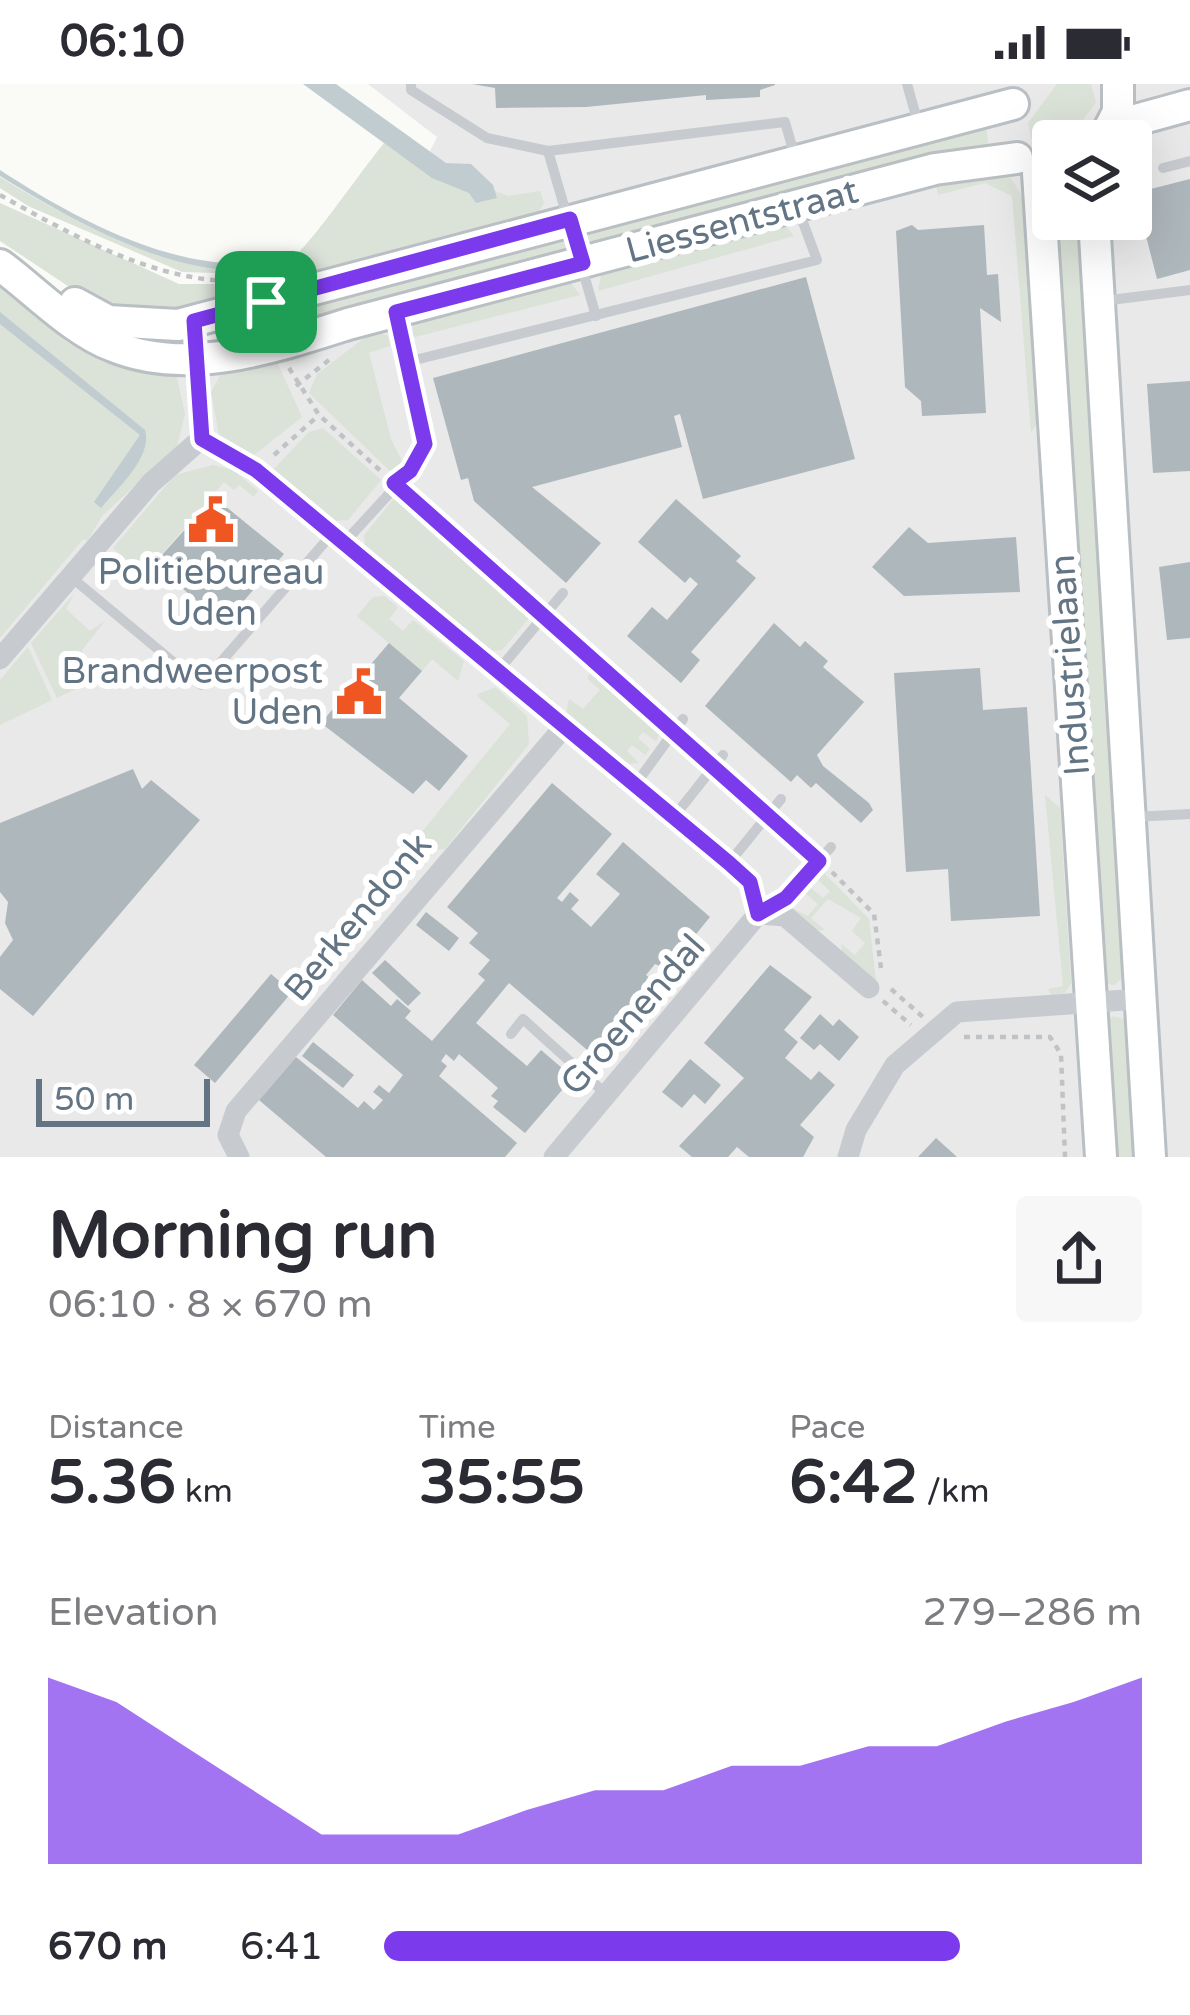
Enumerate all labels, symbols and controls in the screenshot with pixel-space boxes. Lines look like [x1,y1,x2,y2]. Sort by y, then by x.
text: 06:10 [60,15,185,69]
map controls [1032,120,1152,240]
button: layers [1032,120,1152,240]
street label: Liessentstraat [621,169,863,273]
pin [215,251,317,353]
icon: arrive [233,269,299,335]
public building icon: Politiebureau Uden [186,495,236,545]
place label: Politiebureau Uden [98,551,324,635]
street label: Industrielaan [1041,553,1099,777]
place label: Brandweerpost Uden [61,650,323,734]
public building icon: Brandweerpost Uden [334,667,384,717]
street label: Berkendonk [275,824,441,1010]
street label: Groenendal [552,926,714,1104]
scale bar [36,1073,210,1126]
text: 50 m [54,1080,134,1119]
text: Morning run [48,1196,438,1276]
button: share [1016,1196,1142,1322]
text: 06:10 · 8 × 670 m [48,1281,373,1328]
text: Distance [48,1408,184,1447]
text: Time [419,1408,496,1447]
text: Pace [789,1408,865,1447]
text: 5.36 [48,1447,176,1519]
text: 35:55 [419,1447,585,1519]
text: 6:42 [789,1447,918,1519]
text: km [176,1472,233,1511]
text: /km [918,1472,989,1511]
text: Elevation [48,1589,218,1636]
text: 279–286 m [922,1589,1142,1636]
text: 670 m [48,1923,167,1970]
text: 6:41 [240,1923,324,1970]

